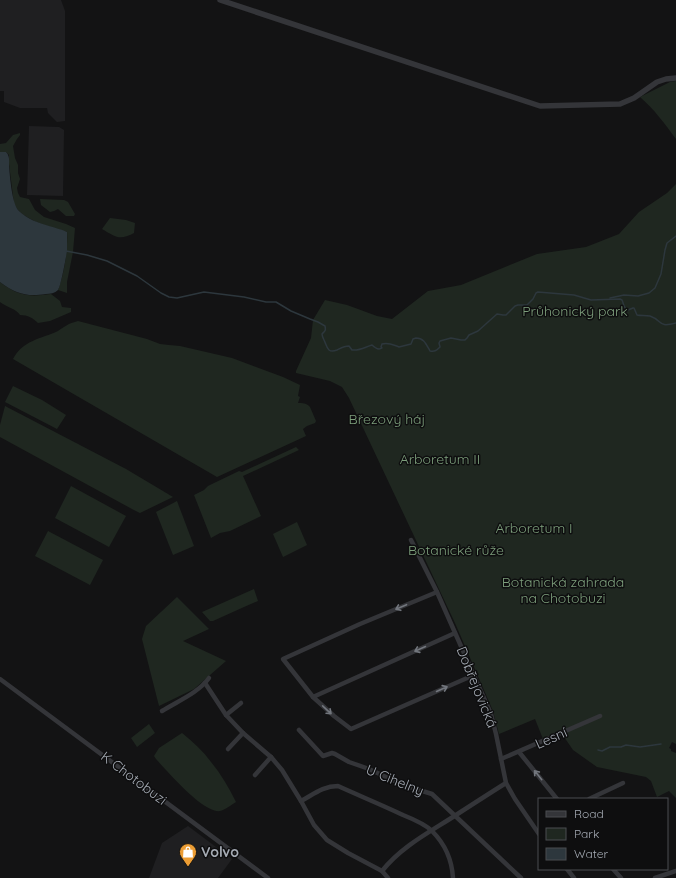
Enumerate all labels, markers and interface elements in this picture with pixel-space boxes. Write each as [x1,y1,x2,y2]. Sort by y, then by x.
park label: Průhonický park [522,302,628,320]
park label: Březový háj [349,410,425,428]
park label: Arboretum II [400,450,480,468]
park label: Arboretum I [495,519,573,537]
park label: Botanické růže [408,541,504,559]
park label: Botanická zahrada na Chotobuzi [502,573,624,607]
one-way arrow [396,604,408,611]
street label: Dobřejovická [453,644,501,730]
one-way arrow [414,646,426,653]
one-way arrow [435,685,447,692]
one-way arrow [322,705,332,714]
street label: Lesní [532,723,570,753]
street label: K Chotobuzi [97,747,171,809]
street label: U Cihelny [363,760,427,800]
one-way arrow [534,770,542,781]
legend [538,798,668,870]
text: Road [574,806,604,821]
text: Park [574,826,599,841]
shop icon: Volvo [178,842,198,867]
place label: Volvo [201,843,239,861]
text: Water [574,846,609,861]

